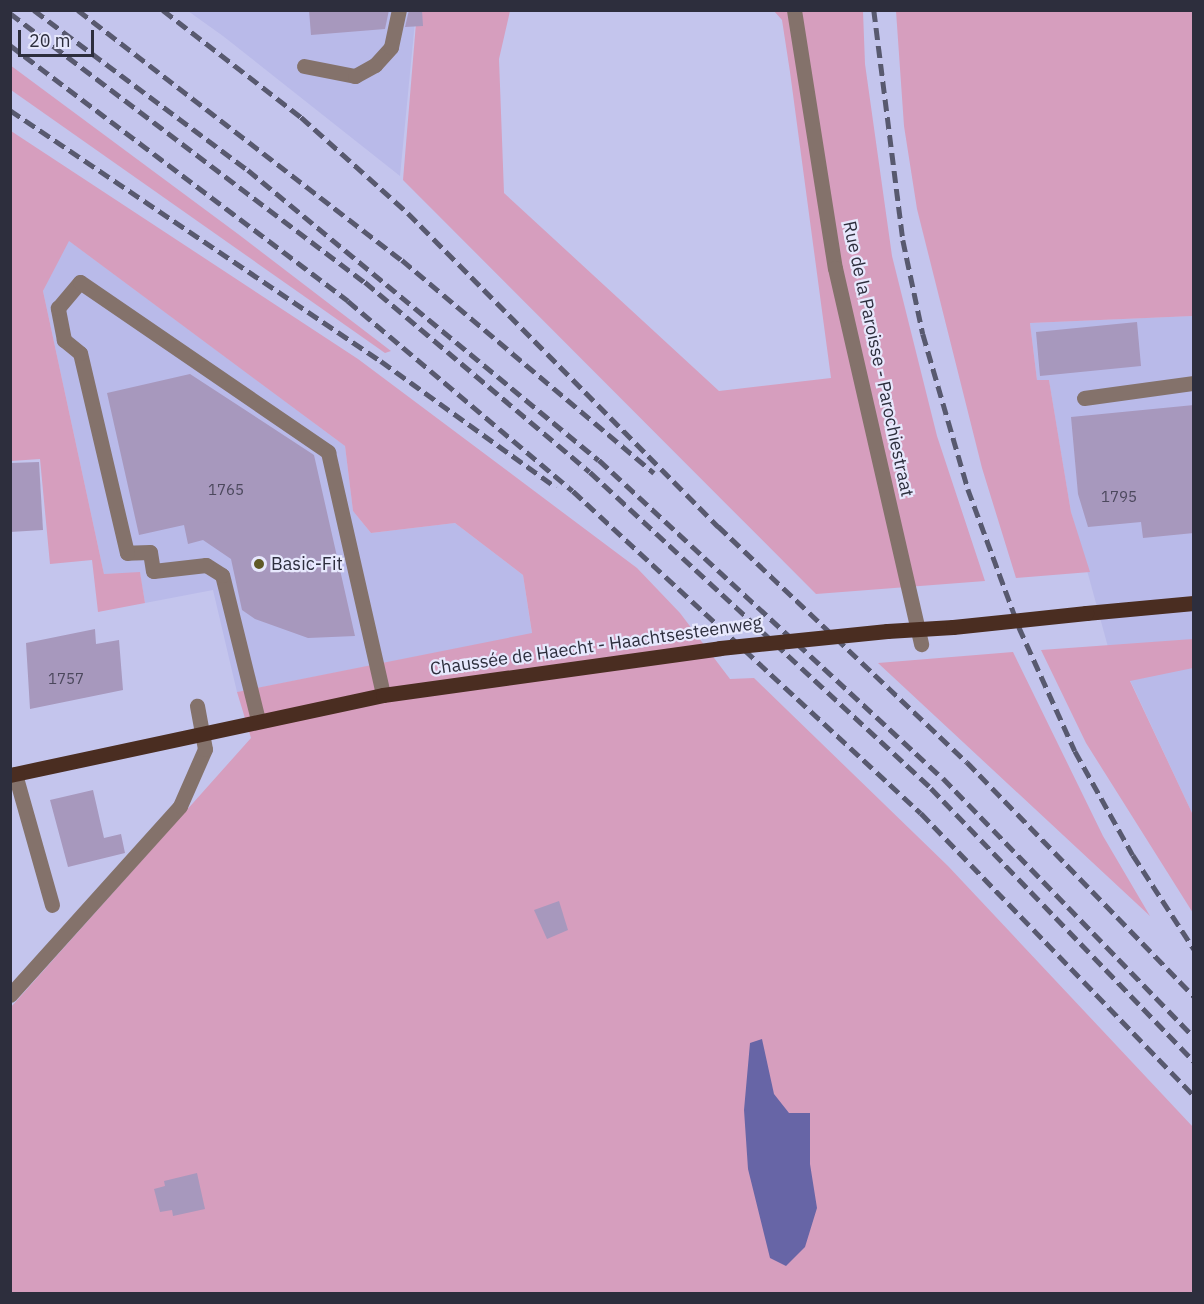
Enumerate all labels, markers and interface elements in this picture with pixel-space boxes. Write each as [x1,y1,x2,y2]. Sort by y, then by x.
scale bar [21,18,98,56]
text: 20 m [29,29,71,52]
street label: Rue de la Paroisse - Parochiestraat [838,219,918,499]
house number: 1765 [208,481,244,499]
house number: 1795 [1101,488,1137,506]
place label: Basic-Fit [271,553,343,575]
marker: Basic-Fit [252,557,266,571]
street label: Chaussée de Haecht - Haachtsesteenweg [429,612,763,680]
house number: 1757 [48,670,84,688]

